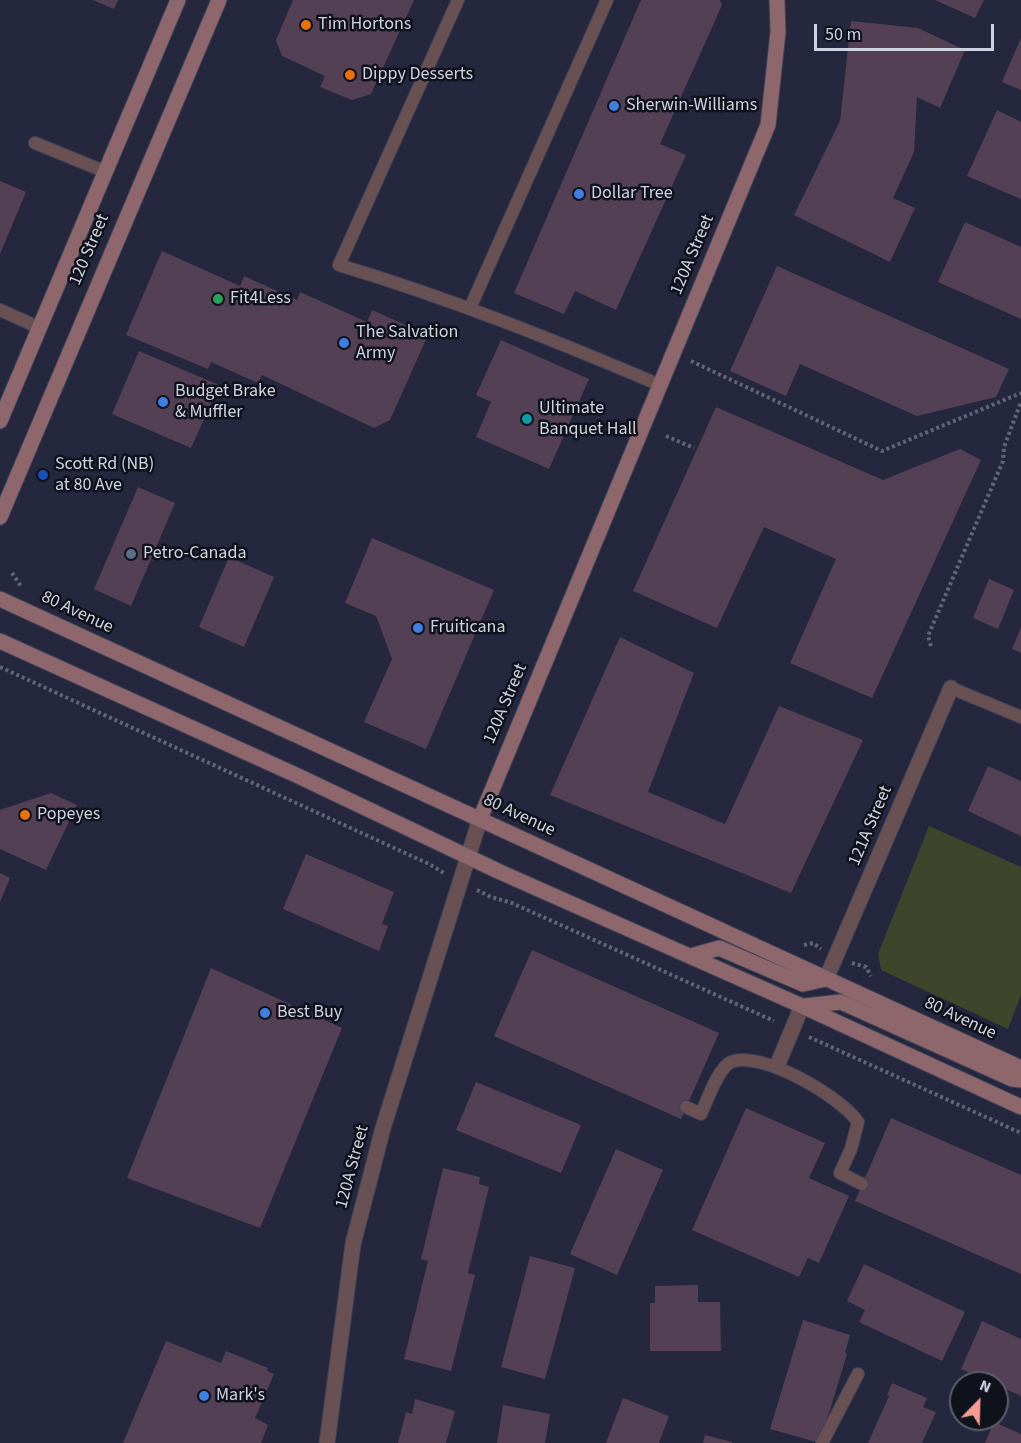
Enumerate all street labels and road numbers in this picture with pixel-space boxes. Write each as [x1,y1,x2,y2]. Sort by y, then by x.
street label: 120 Street [65,211,115,289]
street label: 120A Street [666,212,720,298]
street label: 80 Avenue [38,587,116,639]
street label: 120A Street [479,661,533,747]
street label: 121A Street [844,783,898,869]
street label: 80 Avenue [480,790,558,842]
street label: 80 Avenue [921,993,999,1045]
street label: 120A Street [332,1123,374,1211]

